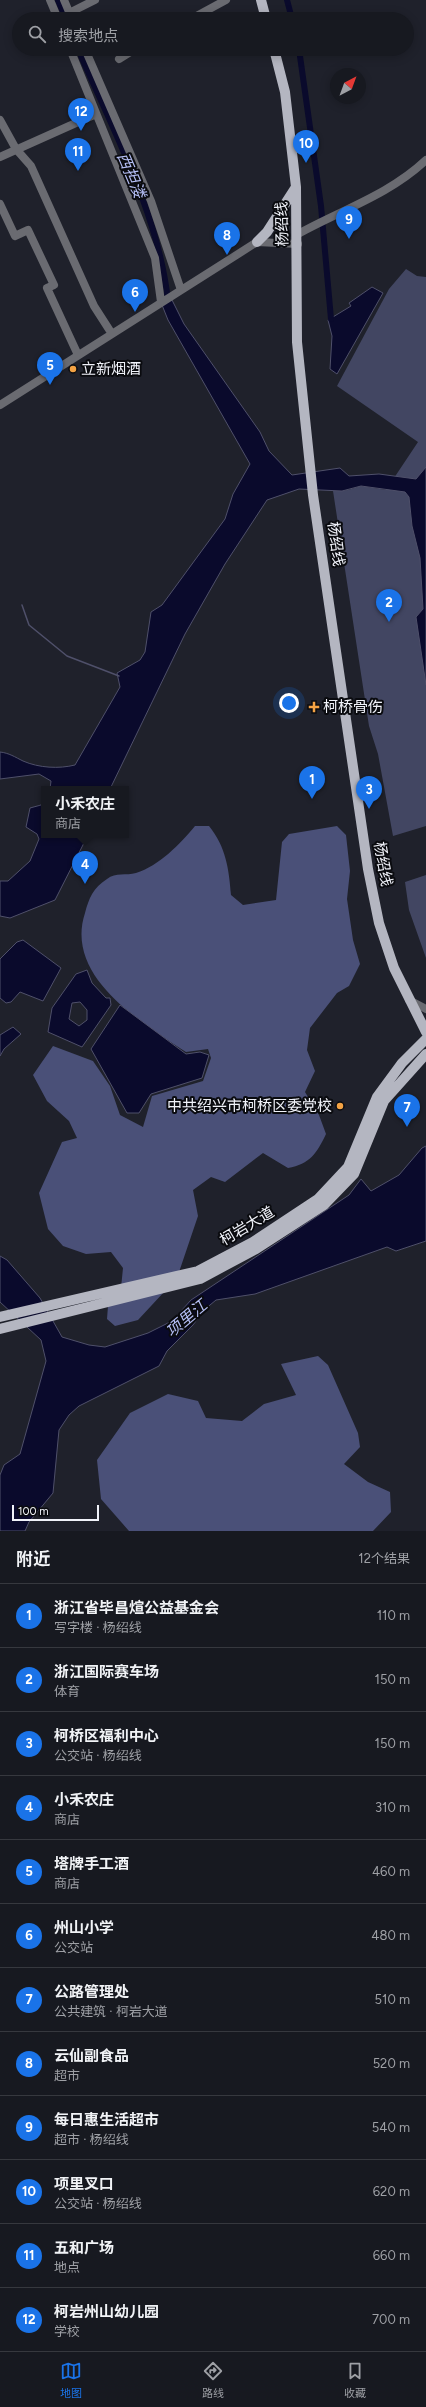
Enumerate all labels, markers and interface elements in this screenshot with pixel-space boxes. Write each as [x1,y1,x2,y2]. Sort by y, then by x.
search box [12,12,414,56]
icon: search [26,23,48,45]
text: 搜索地点 [58,27,118,45]
north arrow [330,68,366,104]
pin: 12 [68,98,94,131]
pin: 10 [293,130,319,163]
pin: 11 [65,138,91,171]
water label: 西担溇 [113,149,150,203]
street label: 杨绍线 [273,201,291,247]
pin: 9 [336,206,362,239]
pin: 8 [214,222,240,255]
pin: 6 [122,279,148,312]
pin: 5 [37,352,63,385]
place label: 立新烟酒 [81,360,141,378]
marker: 立新烟酒 [68,364,78,374]
street label: 杨绍线 [324,520,348,568]
pin: 2 [376,589,402,622]
your location [279,693,299,713]
place label: 柯桥骨伤 [323,698,383,716]
marker: 柯桥骨伤 [308,701,320,713]
pin: 1 [299,766,325,799]
pin: 3 [356,776,382,809]
popup [41,786,129,838]
text: 小禾农庄 [55,795,115,813]
text: 商店 [55,816,81,831]
street label: 杨绍线 [370,840,396,888]
pin: 4 [72,851,98,884]
pin: 7 [394,1094,420,1127]
place label: 中共绍兴市柯桥区委党校 [167,1097,332,1115]
marker: 中共绍兴市柯桥区委党校 [335,1101,345,1111]
street label: 柯岩大道 [217,1203,277,1249]
water label: 项里江 [162,1294,212,1341]
scale bar [12,1503,99,1522]
text: 100 m [18,1505,49,1518]
text: 附近 [16,1549,50,1569]
text: 12个结果 [358,1551,410,1566]
text: 浙江省毕昌煊公益基金会 [54,1599,219,1617]
text: 1 [26,1608,32,1623]
text: 110 m [377,1608,410,1623]
text: 写字楼 · 杨绍线 [54,1620,142,1635]
text: 浙江国际赛车场 [54,1663,159,1681]
text: 2 [25,1672,33,1687]
text: 150 m [375,1672,410,1687]
text: 体育 [54,1684,80,1699]
text: 柯桥区福利中心 [54,1727,159,1745]
text: 3 [25,1736,33,1751]
text: 150 m [375,1736,410,1751]
text: 公交站 · 杨绍线 [54,1748,142,1763]
text: 小禾农庄 [54,1791,114,1809]
text: 4 [25,1800,33,1815]
text: 310 m [375,1800,410,1815]
text: 商店 [54,1812,80,1827]
text: 塔牌手工酒 [54,1855,129,1873]
text: 5 [25,1864,33,1879]
text: 460 m [372,1864,410,1879]
text: 商店 [54,1876,80,1891]
text: 州山小学 [54,1919,114,1937]
text: 6 [25,1928,33,1943]
text: 480 m [371,1928,410,1943]
text: 公交站 [54,1940,93,1955]
text: 公路管理处 [54,1983,129,2001]
text: 7 [25,1992,33,2007]
text: 510 m [375,1992,410,2007]
text: 公共建筑 · 柯岩大道 [54,2004,168,2019]
text: 云仙副食品 [54,2047,129,2065]
text: 8 [25,2056,33,2071]
text: 520 m [373,2056,410,2071]
text: 超市 [54,2068,80,2083]
text: 每日惠生活超市 [54,2111,159,2129]
text: 9 [25,2120,33,2135]
text: 540 m [372,2120,410,2135]
text: 超市 · 杨绍线 [54,2132,129,2147]
text: 项里叉口 [54,2175,114,2193]
text: 10 [22,2184,36,2199]
text: 620 m [373,2184,410,2199]
text: 公交站 · 杨绍线 [54,2196,142,2211]
text: 五和广场 [54,2239,114,2257]
text: 11 [24,2248,34,2263]
text: 660 m [373,2248,410,2263]
text: 地点 [54,2260,80,2275]
text: 柯岩州山幼儿园 [54,2303,159,2321]
text: 12 [22,2312,36,2327]
text: 700 m [372,2312,410,2327]
text: 学校 [54,2324,80,2339]
tab: 地图 [60,2360,82,2400]
tab: 路线 [202,2360,224,2400]
tab: 收藏 [344,2360,366,2400]

